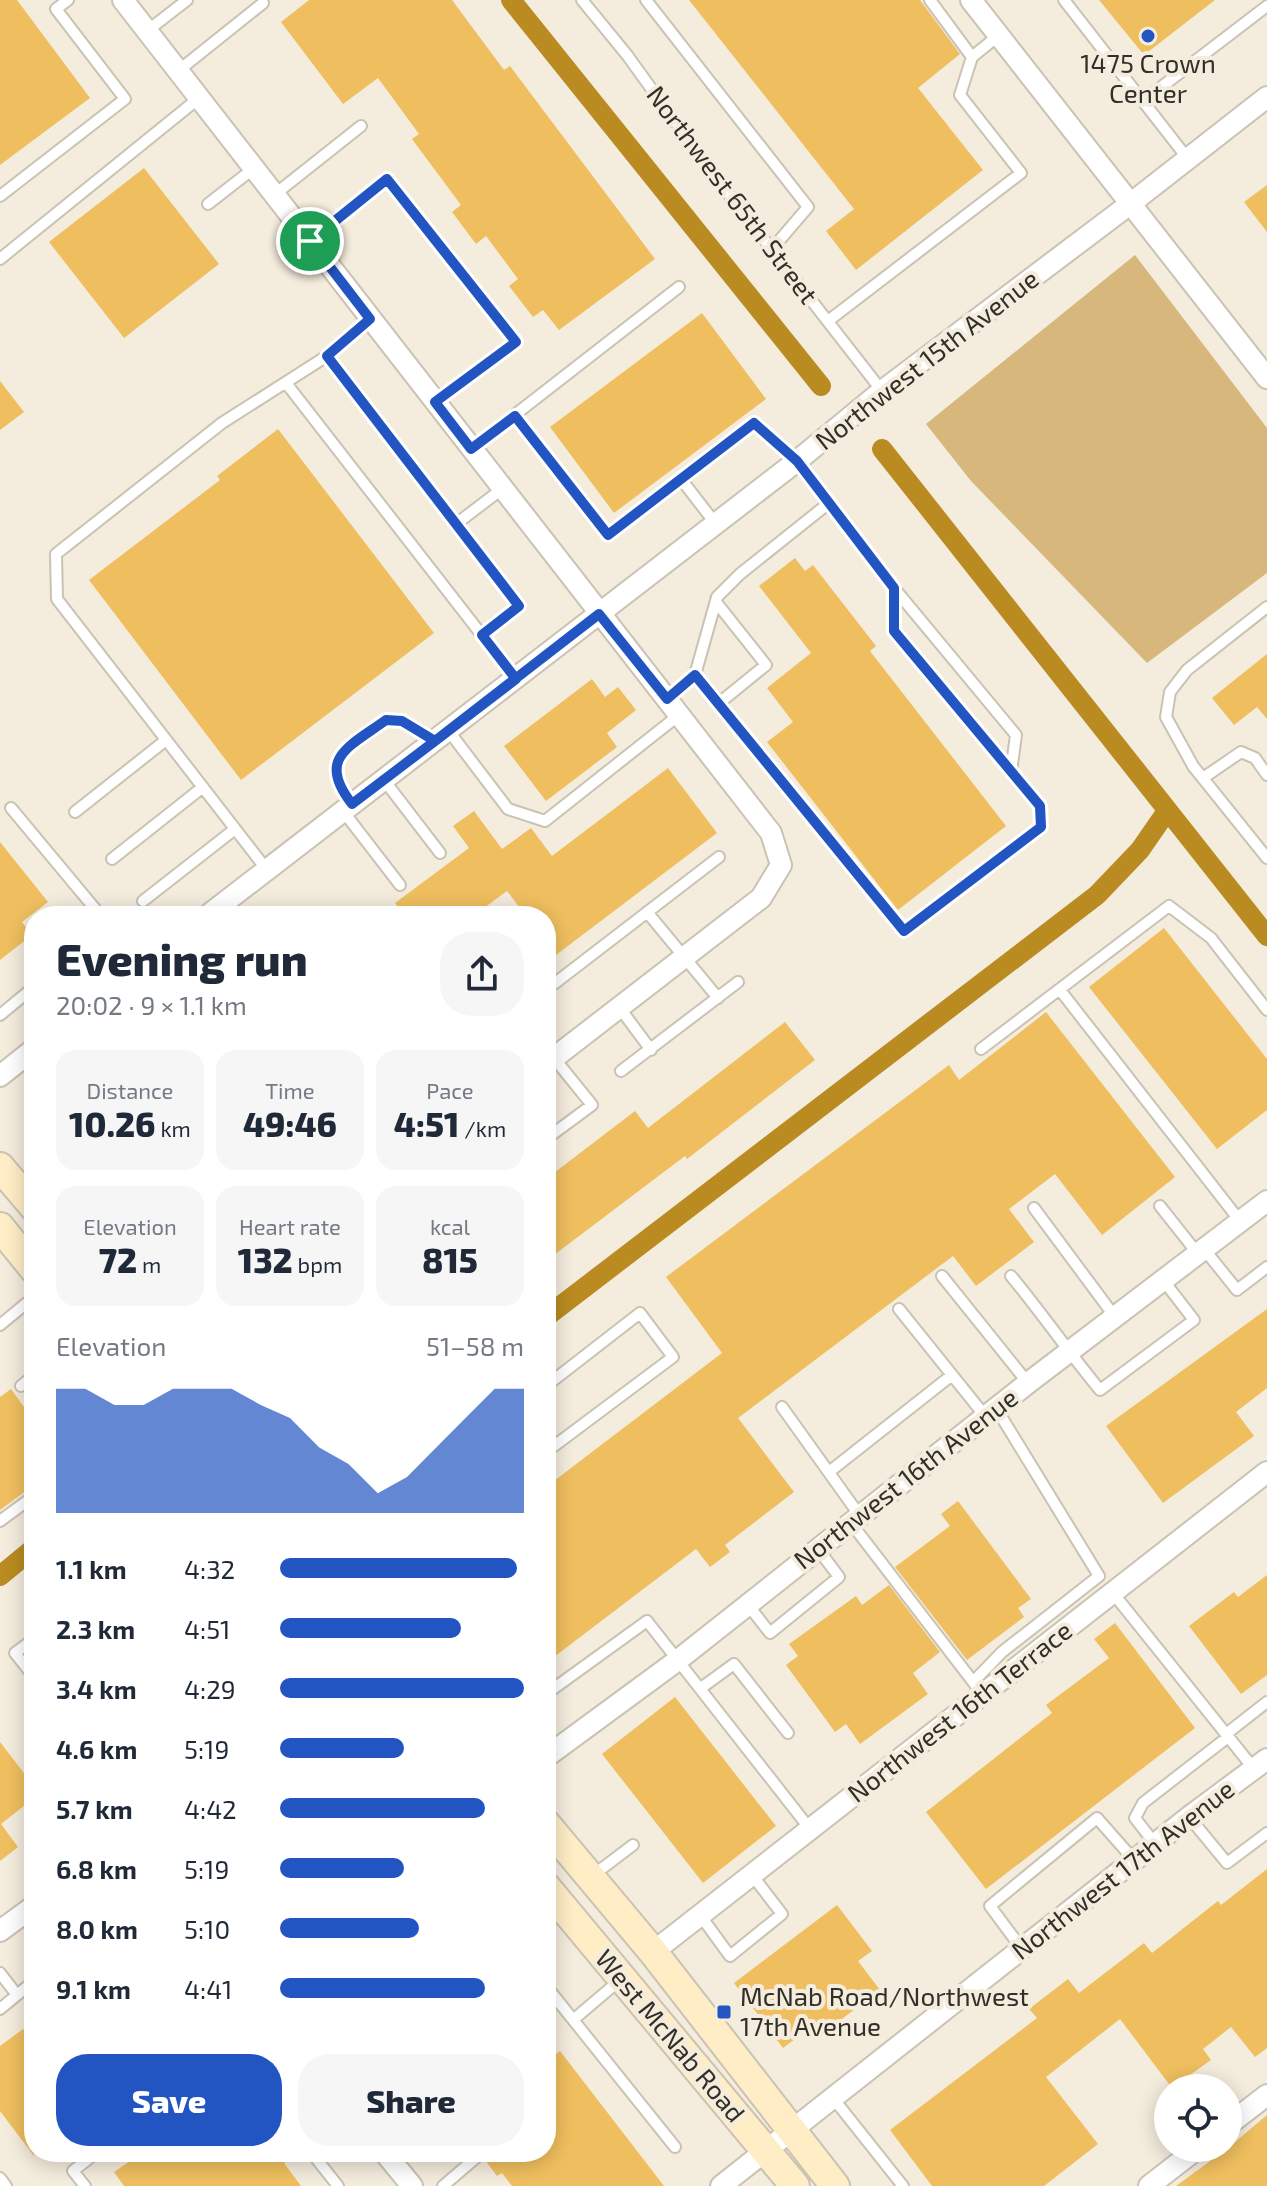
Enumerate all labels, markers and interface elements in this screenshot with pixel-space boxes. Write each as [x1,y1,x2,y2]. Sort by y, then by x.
marker: 1475 Crown Center [1139,27,1157,45]
place label: 1475 Crown Center [1080,47,1216,108]
street label: Northwest 65th Street [641,79,825,309]
pin [276,207,344,275]
icon: arrive [288,219,332,263]
street label: Northwest 15th Avenue [808,262,1044,455]
text: Evening run [56,932,308,985]
button: share [440,932,524,1016]
text: 20:02 · 9 × 1.1 km [56,989,247,1020]
text: Distance [87,1077,173,1103]
text: Time [265,1077,315,1103]
text: Pace [426,1077,474,1103]
text: 10.26 [69,1103,155,1144]
text: 49:46 [243,1103,337,1144]
text: 4:51 [394,1103,459,1144]
text: km [155,1115,191,1141]
text: /km [459,1115,506,1141]
text: Elevation [83,1213,177,1239]
text: Heart rate [239,1213,341,1239]
text: kcal [430,1213,470,1239]
text: 72 [99,1239,137,1280]
text: 132 [238,1239,293,1280]
text: 815 [422,1239,478,1280]
text: m [137,1251,161,1277]
text: bpm [293,1251,342,1277]
text: Elevation [56,1330,166,1361]
text: 51–58 m [426,1330,524,1361]
street label: Northwest 16th Avenue [787,1381,1023,1575]
text: 1.1 km [56,1553,127,1584]
text: 4:32 [184,1553,235,1584]
text: 2.3 km [56,1613,135,1644]
text: 4:51 [184,1613,230,1644]
street label: Northwest 16th Terrace [841,1614,1077,1808]
text: 3.4 km [56,1673,137,1704]
text: 4:29 [184,1673,236,1704]
text: 4.6 km [56,1733,137,1764]
text: 5:19 [184,1733,229,1764]
street label: Northwest 17th Avenue [1005,1772,1239,1965]
text: 5.7 km [56,1793,133,1824]
text: 4:42 [184,1793,237,1824]
text: 6.8 km [56,1853,137,1884]
text: 5:19 [184,1853,229,1884]
text: 8.0 km [56,1913,138,1944]
text: 5:10 [184,1913,230,1944]
street label: West McNab Road [590,1942,752,2128]
text: 9.1 km [56,1973,131,2004]
text: 4:41 [184,1973,232,2004]
place label: McNab Road/Northwest 17th Avenue [740,1980,1029,2041]
marker: McNab Road/Northwest 17th Avenue [715,2003,733,2021]
button: Save [56,2054,282,2146]
button: Share [298,2054,524,2146]
map controls [1154,2074,1242,2162]
button: locate [1154,2074,1242,2162]

